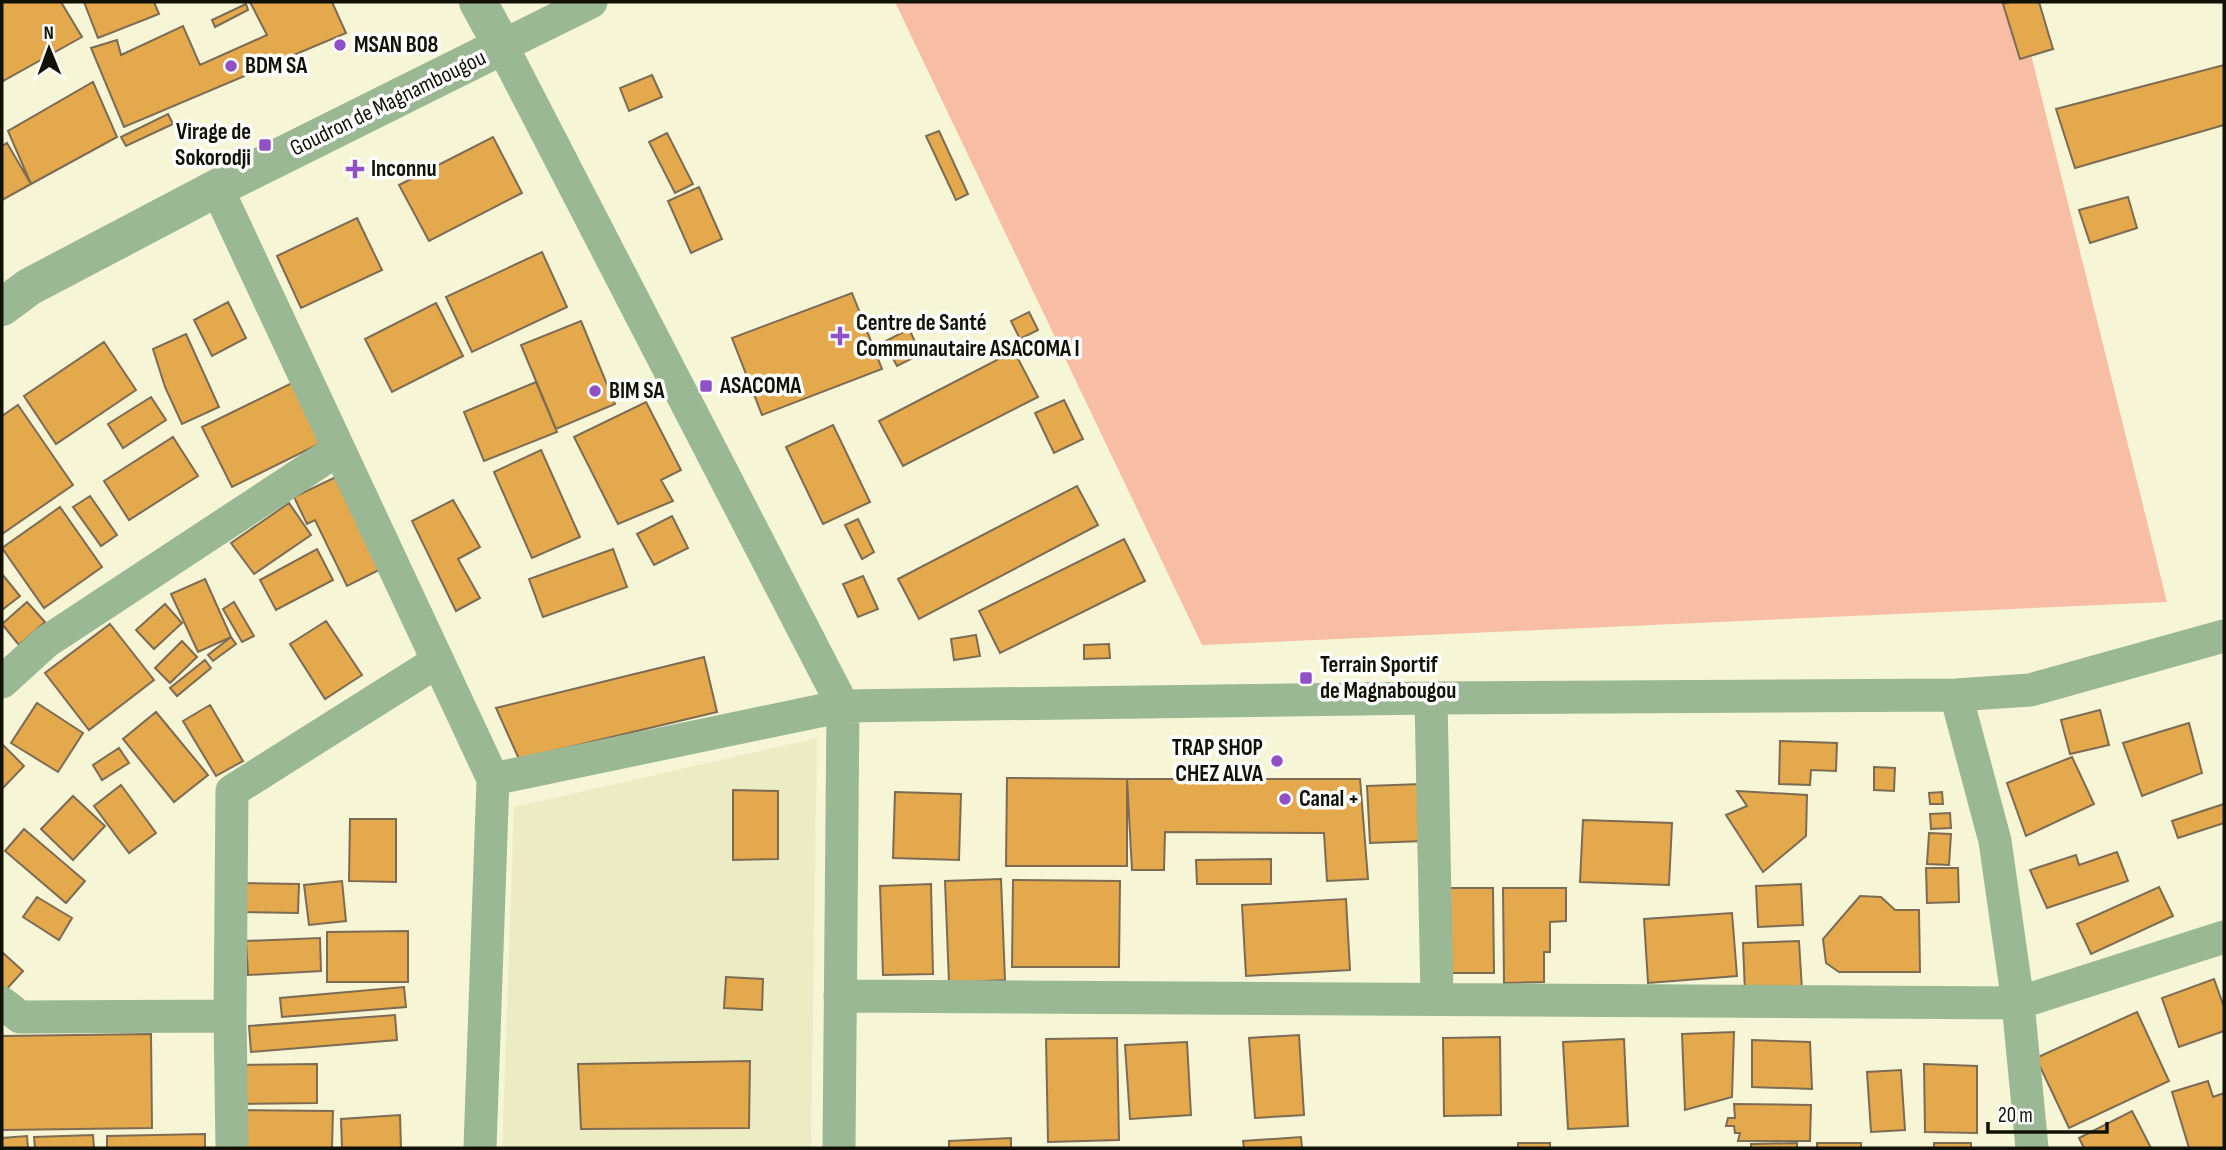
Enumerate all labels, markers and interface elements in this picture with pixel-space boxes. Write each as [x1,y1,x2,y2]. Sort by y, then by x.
north arrow [14,14,84,84]
text: N [43,22,54,45]
place label: MSAN B08 [354,31,439,59]
marker: MSAN B08 [332,37,348,53]
street label: Goudron de Magnambougou [286,43,490,163]
place label: BDM SA [245,52,308,80]
marker: BDM SA [223,58,239,74]
place label: Virage de Sokorodji [175,118,251,172]
marker: Virage de Sokorodji [257,137,273,153]
place label: Inconnu [371,155,437,183]
marker: Inconnu [345,159,365,179]
place label: Centre de Santé Communautaire ASACOMA I [856,309,1080,363]
marker: Centre de Santé Communautaire ASACOMA I [830,326,850,346]
place label: ASACOMA [719,372,802,400]
place label: BIM SA [609,377,666,405]
marker: ASACOMA [698,378,714,394]
marker: BIM SA [587,383,603,399]
place label: Terrain Sportif de Magnabougou [1320,651,1456,705]
marker: Terrain Sportif de Magnabougou [1298,670,1314,686]
place label: TRAP SHOP CHEZ ALVA [1172,734,1264,788]
marker: TRAP SHOP CHEZ ALVA [1269,753,1285,769]
place label: Canal + [1299,785,1359,813]
marker: Canal + [1277,791,1293,807]
scale bar [1988,1090,2107,1134]
text: 20 m [1998,1103,2033,1128]

